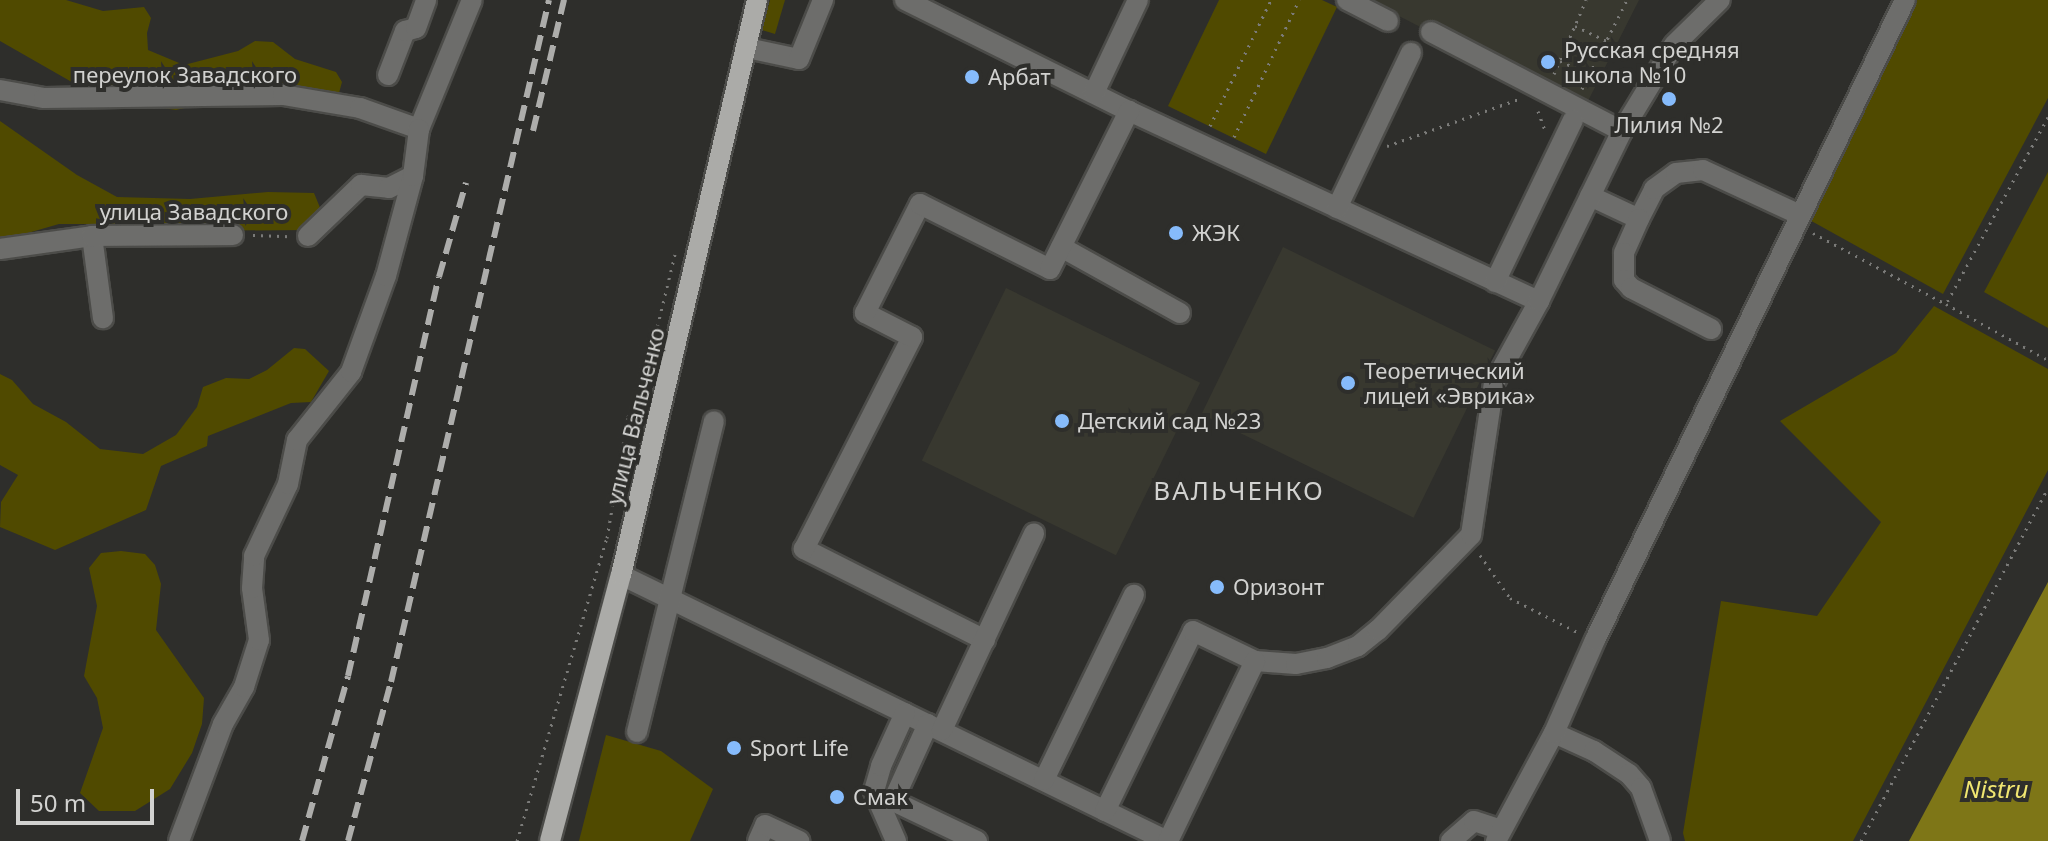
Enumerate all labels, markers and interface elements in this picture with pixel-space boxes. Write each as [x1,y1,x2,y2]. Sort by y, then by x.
place label: Русская средняя школа №10 [1564,36,1740,88]
marker: Русская средняя школа №10 [1539,53,1557,71]
street label: переулок Завадского [73,62,297,88]
place label: Арбат [988,64,1051,90]
marker: Арбат [963,68,981,86]
marker: Лилия №2 [1660,90,1678,108]
place label: Лилия №2 [1614,112,1724,138]
street label: улица Завадского [100,199,288,225]
place label: ЖЭК [1192,220,1240,246]
marker: ЖЭК [1167,224,1185,242]
street label: улица Вальченко [600,325,670,507]
place label: Теоретический лицей «Эврика» [1364,357,1535,408]
marker: Теоретический лицей «Эврика» [1339,374,1357,392]
place label: Детский сад №23 [1078,408,1261,434]
marker: Детский сад №23 [1053,412,1071,430]
district label: ВАЛЬЧЕНКО [1153,475,1325,507]
place label: Оризонт [1233,574,1324,600]
marker: Оризонт [1208,578,1226,596]
place label: Sport Life [750,735,849,761]
marker: Sport Life [725,739,743,757]
scale bar [20,773,158,823]
water label: Nistru [1964,775,2028,803]
place label: Смак [853,784,908,810]
text: 50 m [30,786,86,819]
marker: Смак [828,788,846,806]

